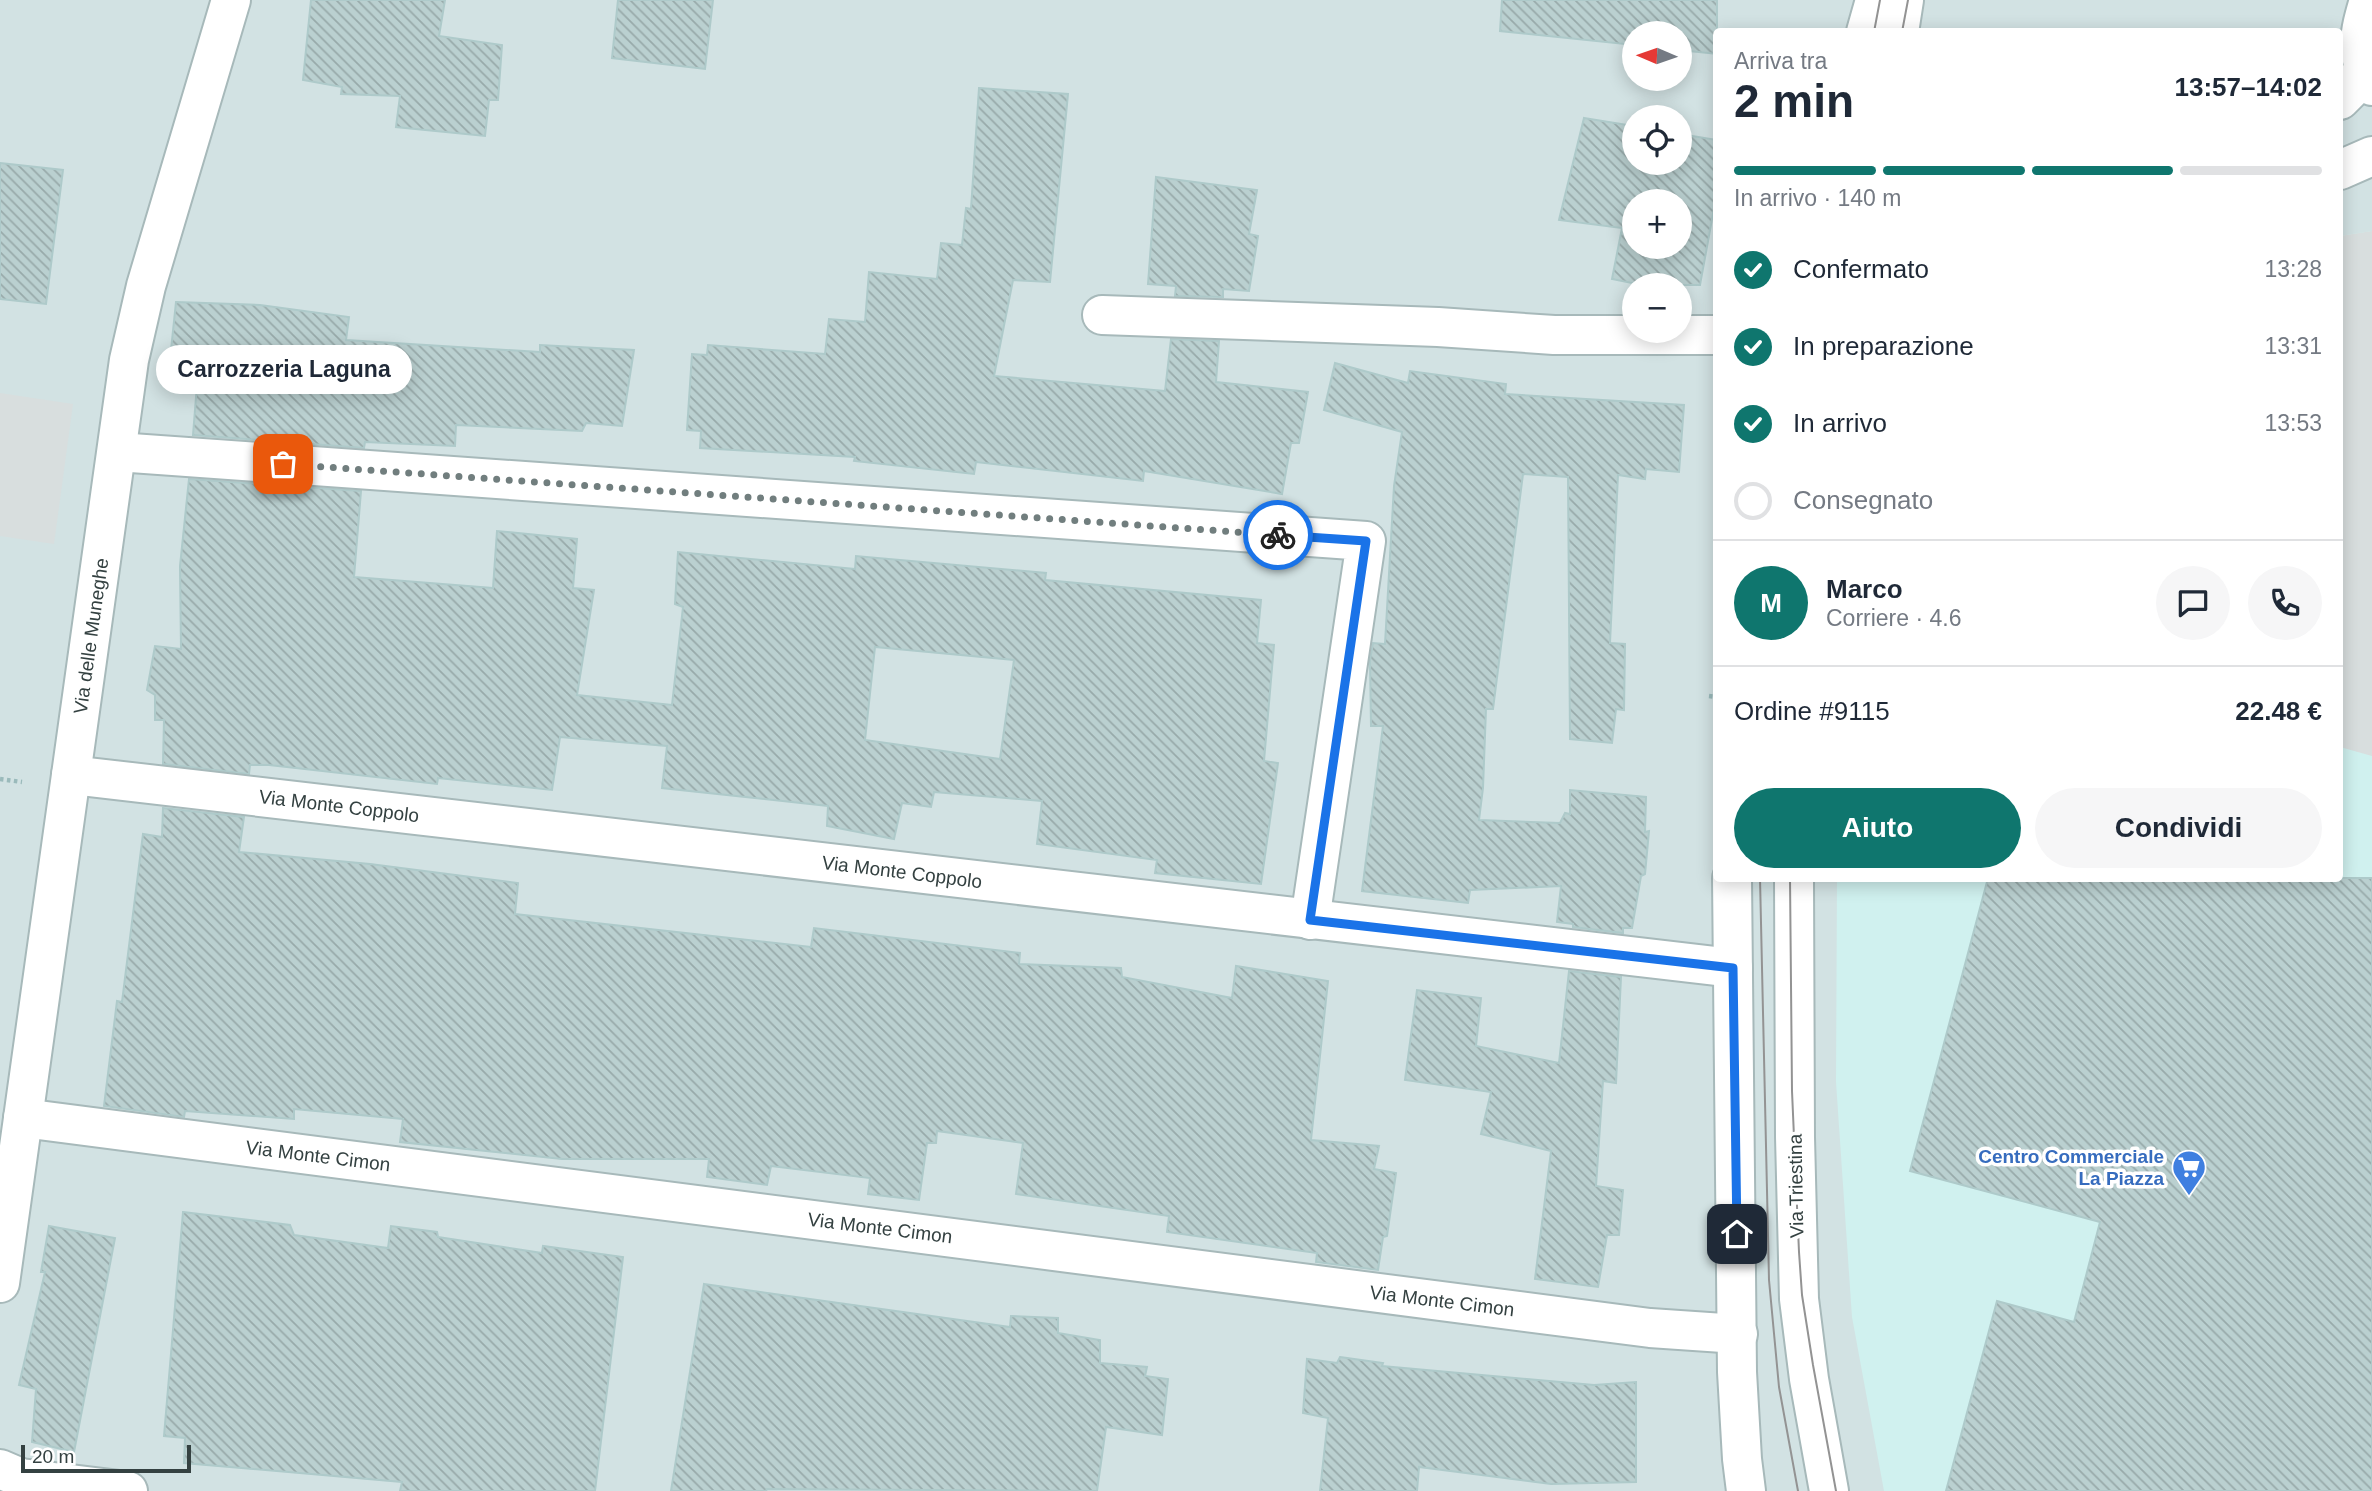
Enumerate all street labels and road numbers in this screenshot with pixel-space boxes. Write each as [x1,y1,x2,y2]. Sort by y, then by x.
street label: Via delle Muneghe [70,557,112,715]
street label: Via Monte Coppolo [258,786,420,826]
street label: Via Monte Coppolo [821,852,983,892]
street label: Via Triestina [1785,1133,1807,1238]
street label: Via Monte Cimon [245,1137,391,1175]
street label: Via Monte Cimon [807,1209,953,1247]
street label: Via Monte Cimon [1369,1282,1515,1320]

